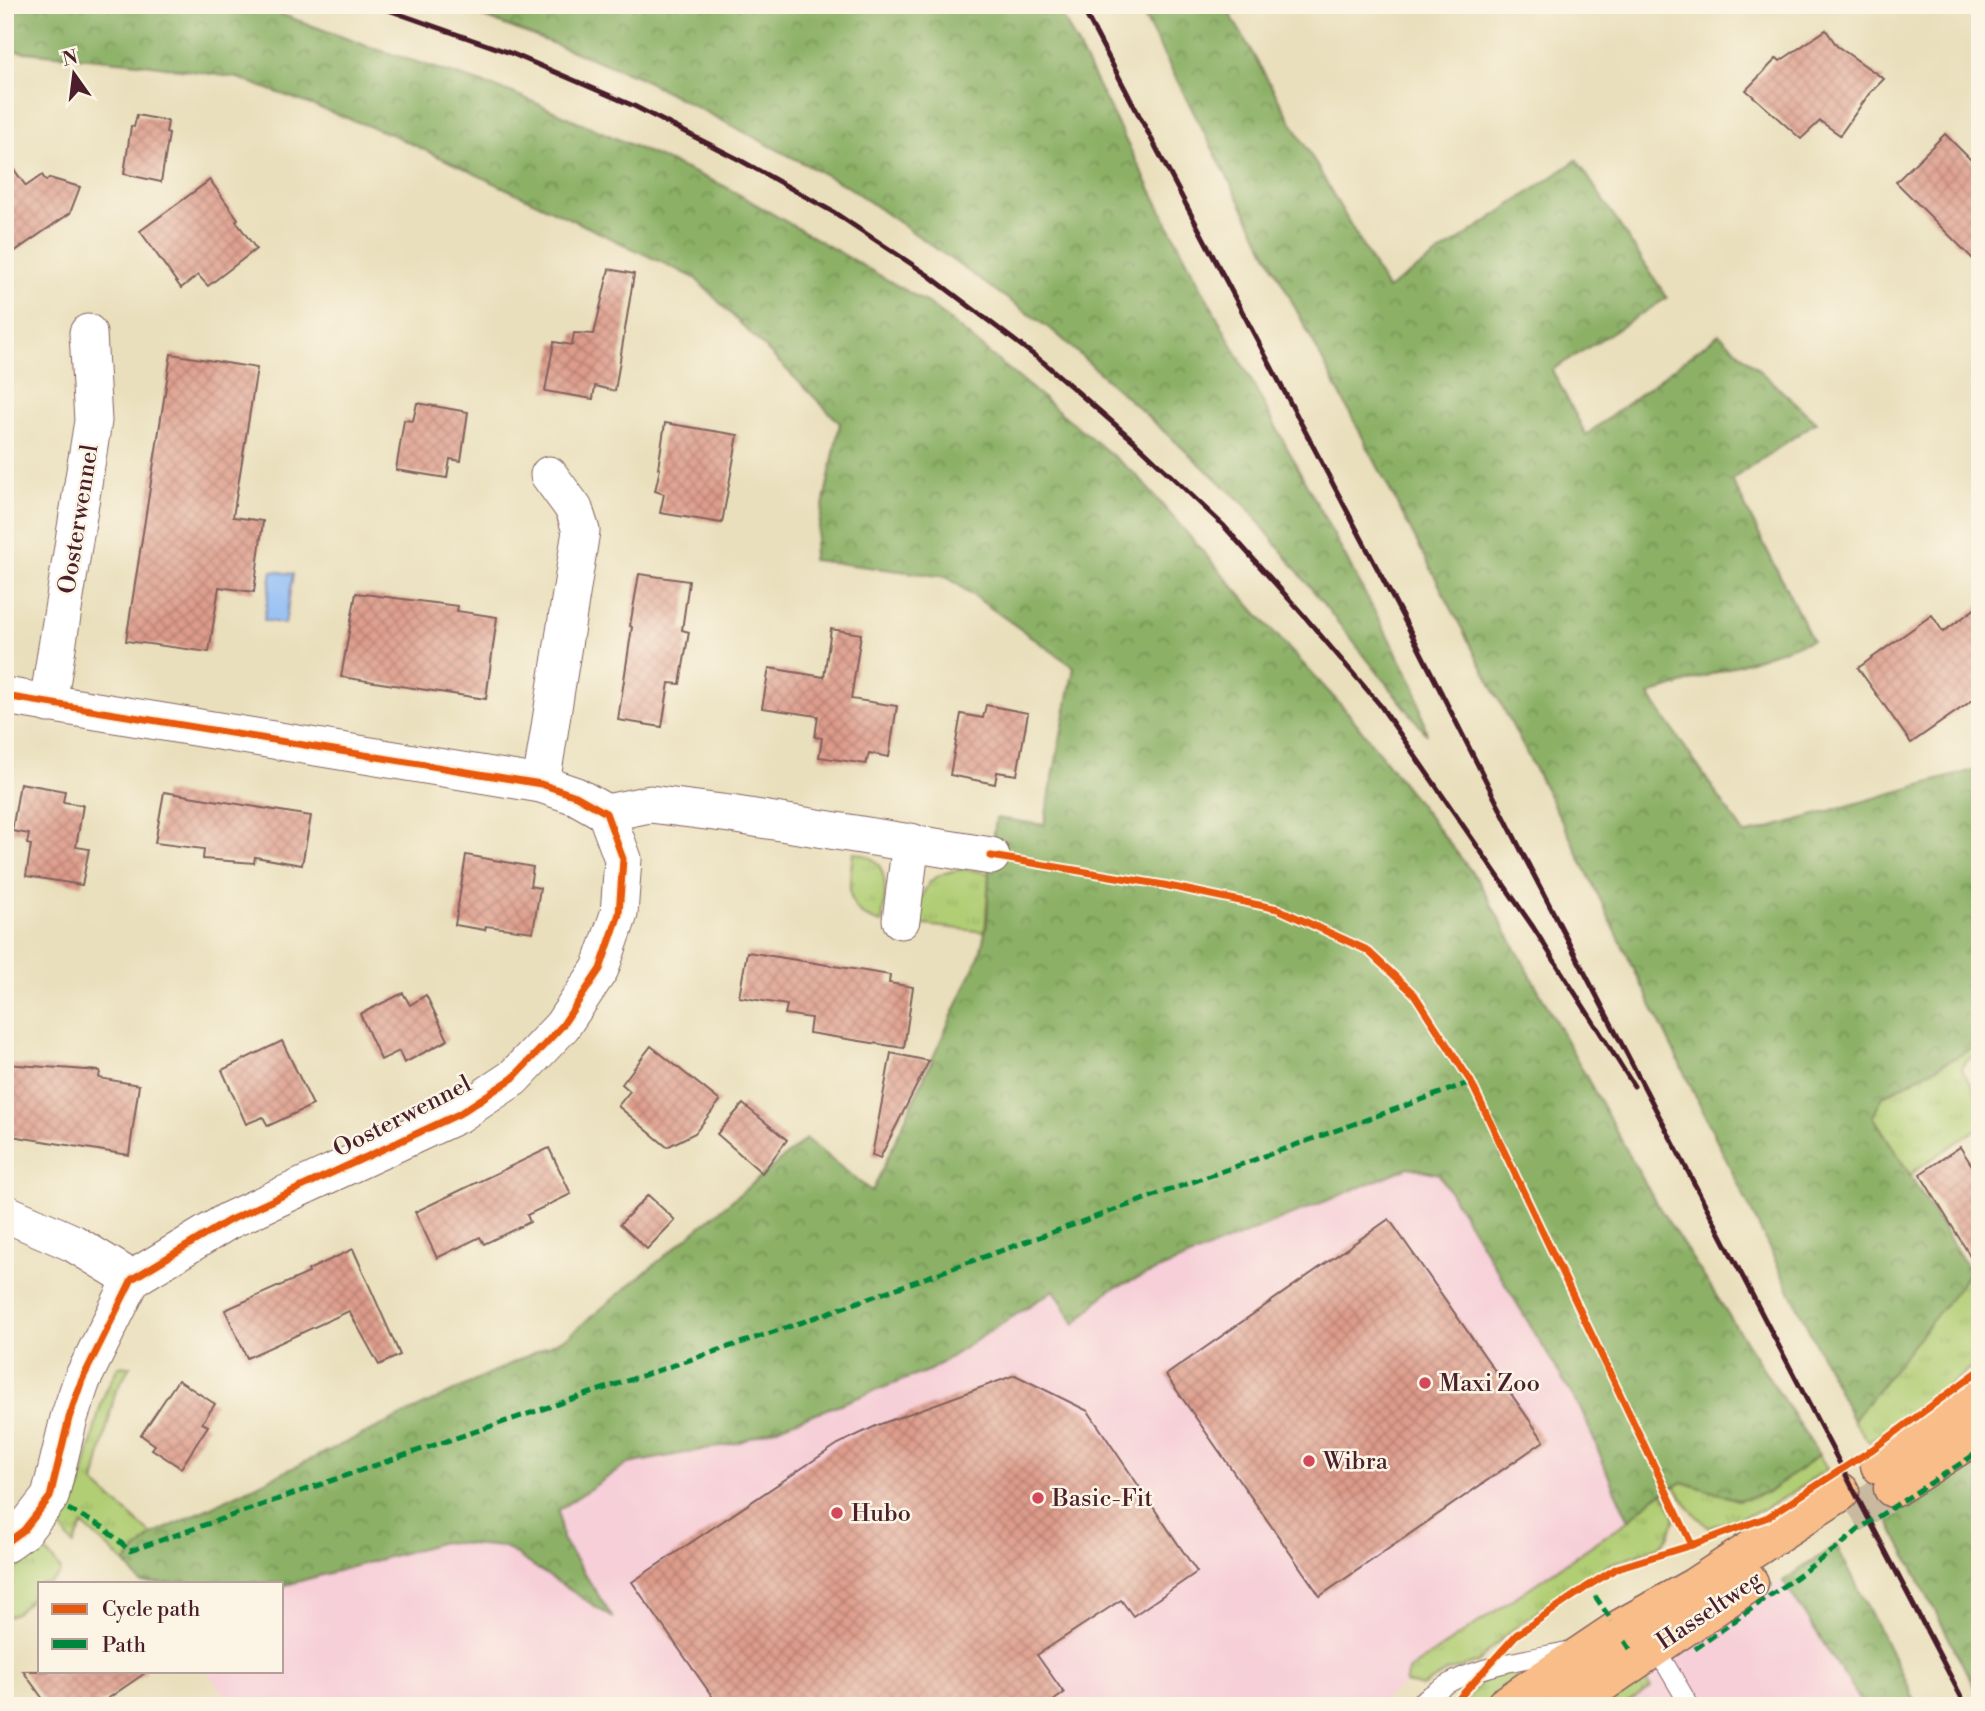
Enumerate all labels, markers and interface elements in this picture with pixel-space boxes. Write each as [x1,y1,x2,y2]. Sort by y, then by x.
north arrow [38,38,108,108]
text: N [60,45,80,72]
street label: Oosterwennel [52,442,106,596]
street label: Oosterwennel [328,1069,477,1165]
place label: Maxi Zoo [1439,1369,1540,1399]
marker: Maxi Zoo [1417,1375,1433,1391]
place label: Wibra [1322,1447,1389,1477]
marker: Wibra [1301,1453,1317,1469]
place label: Basic-Fit [1051,1484,1153,1514]
marker: Basic-Fit [1030,1490,1046,1506]
place label: Hubo [851,1499,911,1529]
marker: Hubo [829,1505,845,1521]
street label: Hasseltweg [1651,1564,1769,1657]
legend [38,1582,284,1672]
text: Cycle path [102,1597,201,1623]
text: Path [102,1633,147,1659]

